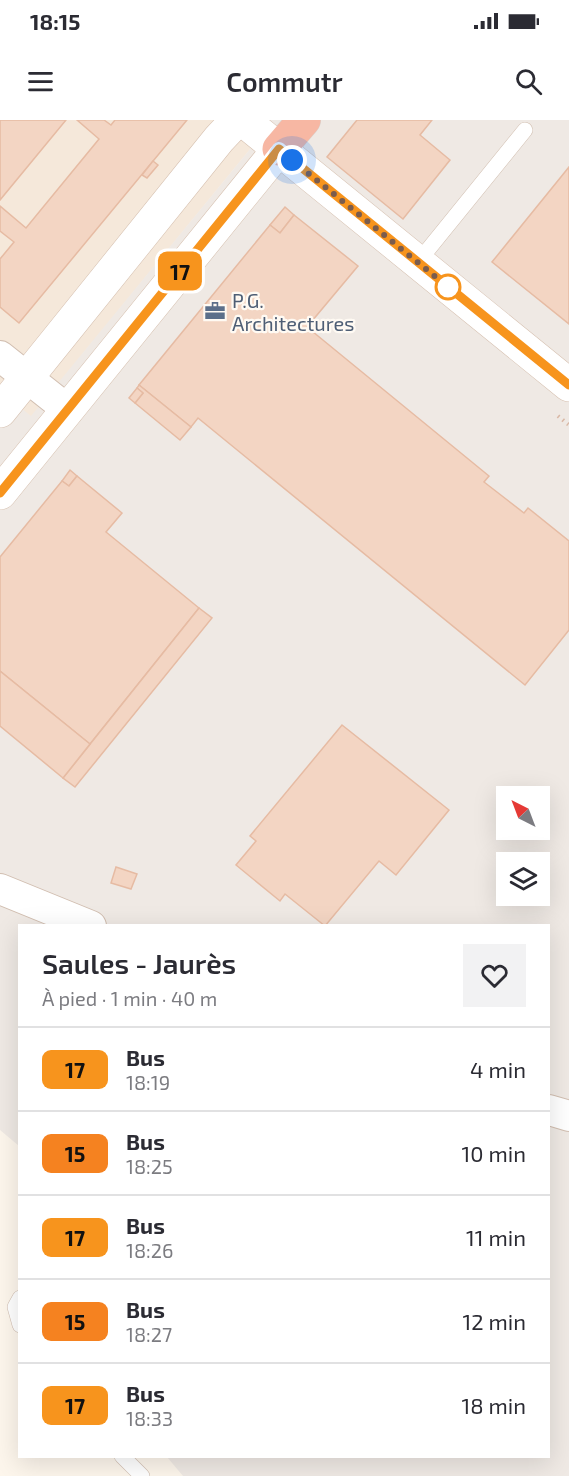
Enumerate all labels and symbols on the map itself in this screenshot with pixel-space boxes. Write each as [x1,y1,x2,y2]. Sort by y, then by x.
your location [277,145,307,175]
line badge: 17 [153,252,207,290]
unlabelled marker [435,274,461,300]
place label: P.G. Architectures [232,288,354,335]
office icon: P.G. Architectures [203,299,227,323]
north arrow [496,786,550,840]

